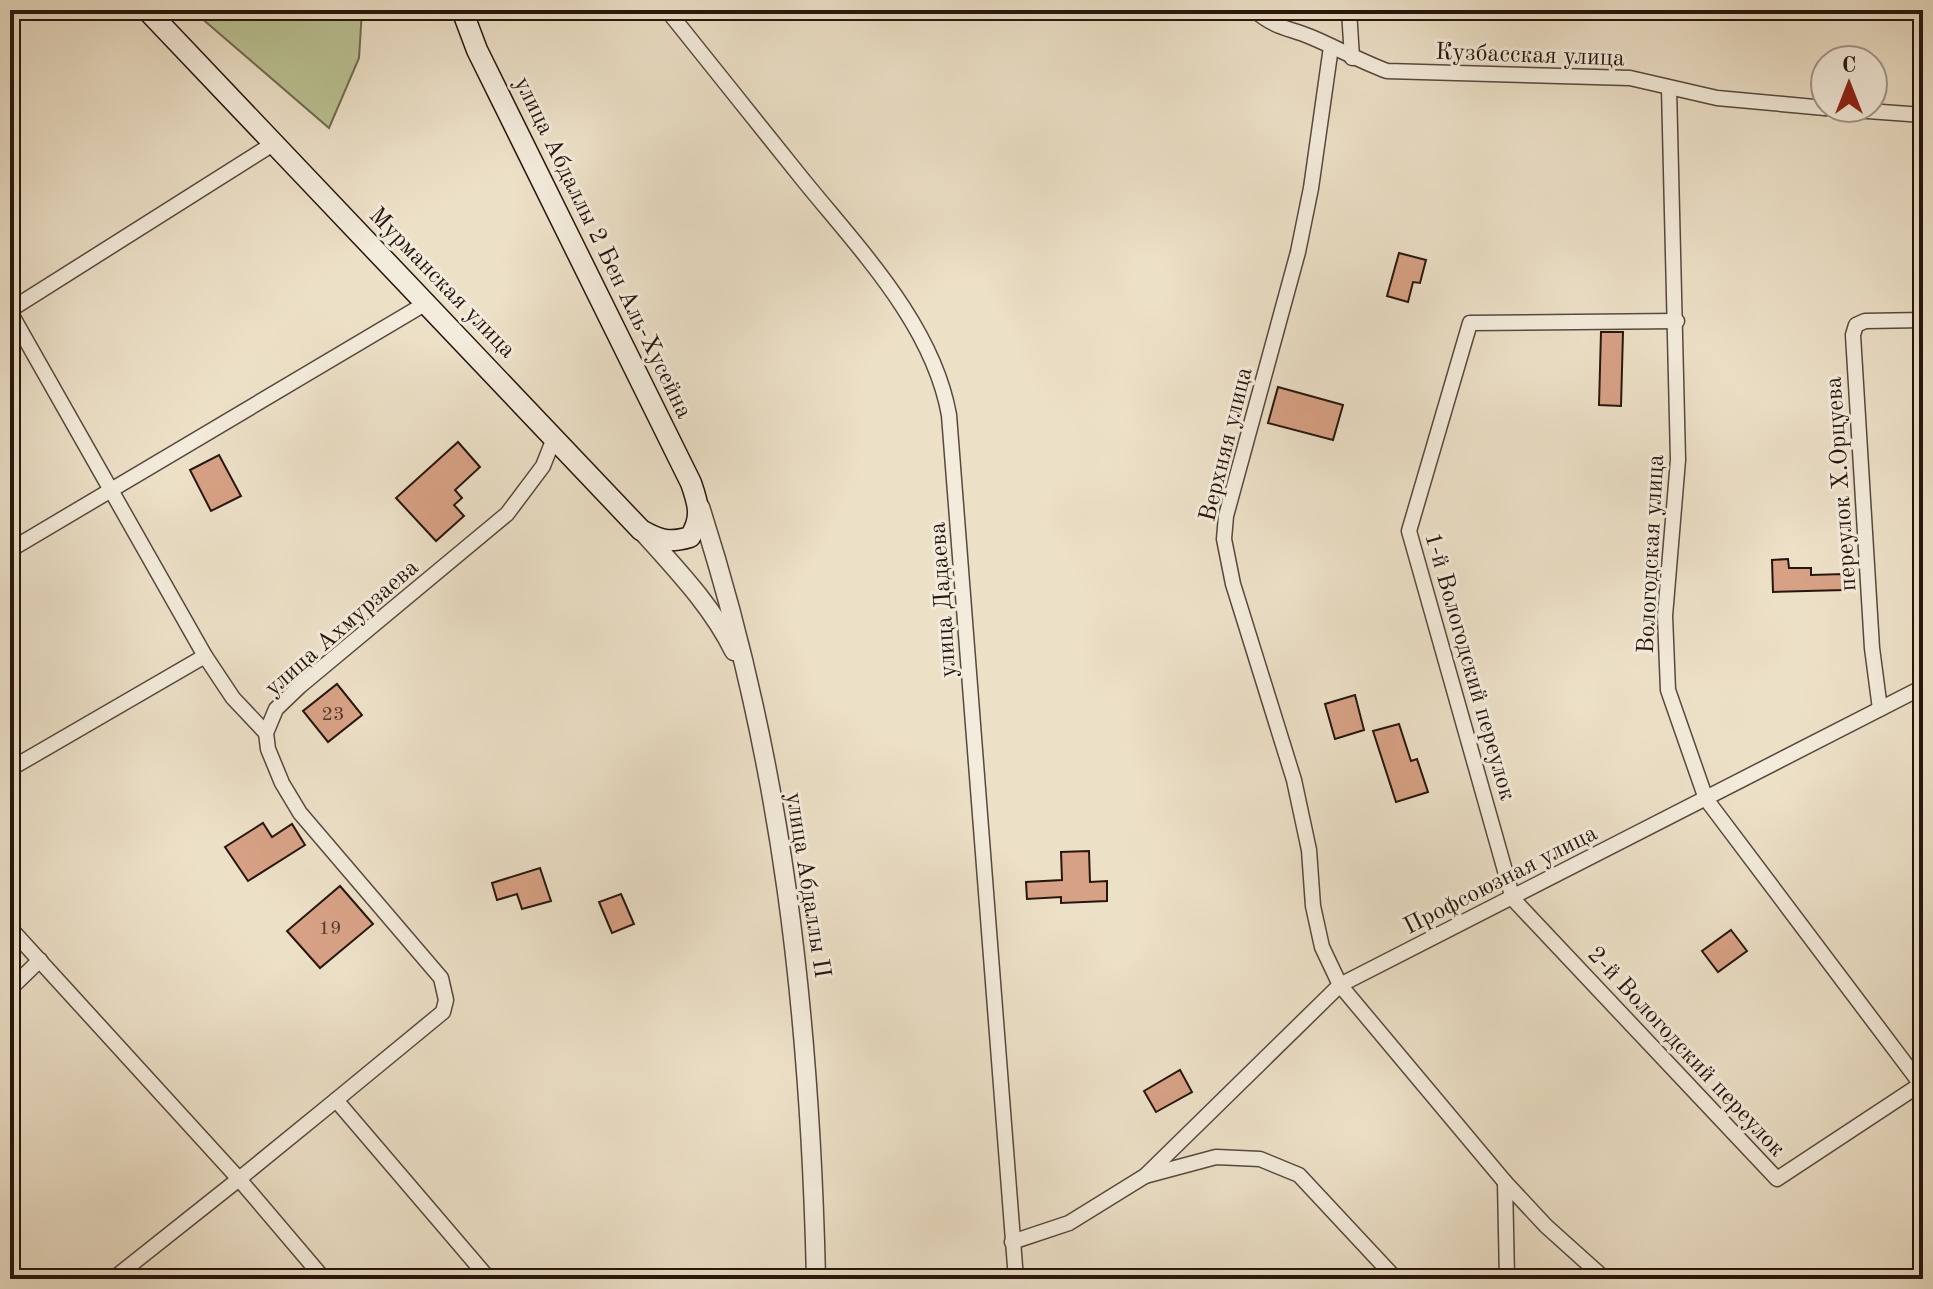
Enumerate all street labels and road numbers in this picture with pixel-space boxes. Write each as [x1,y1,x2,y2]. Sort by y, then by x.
street label: Кузбасская улица [1435,41,1625,71]
street label: улица Абдаллы 2 Бен Аль-Хусейна [509,73,696,423]
street label: Мурманская улица [364,203,519,363]
street label: Верхняя улица [1196,365,1258,524]
street label: переулок Х.Орцуева [1823,376,1861,592]
street label: Вологодская улица [1635,454,1669,654]
street label: улица Дадаева [927,521,961,678]
street label: 1-й Вологодский переулок [1419,530,1519,803]
street label: улица Ахмурзаева [261,556,424,701]
street label: улица Абдаллы II [780,791,834,980]
street label: Профсоюзная улица [1400,822,1602,940]
street label: 2-й Вологодский переулок [1582,943,1789,1162]

